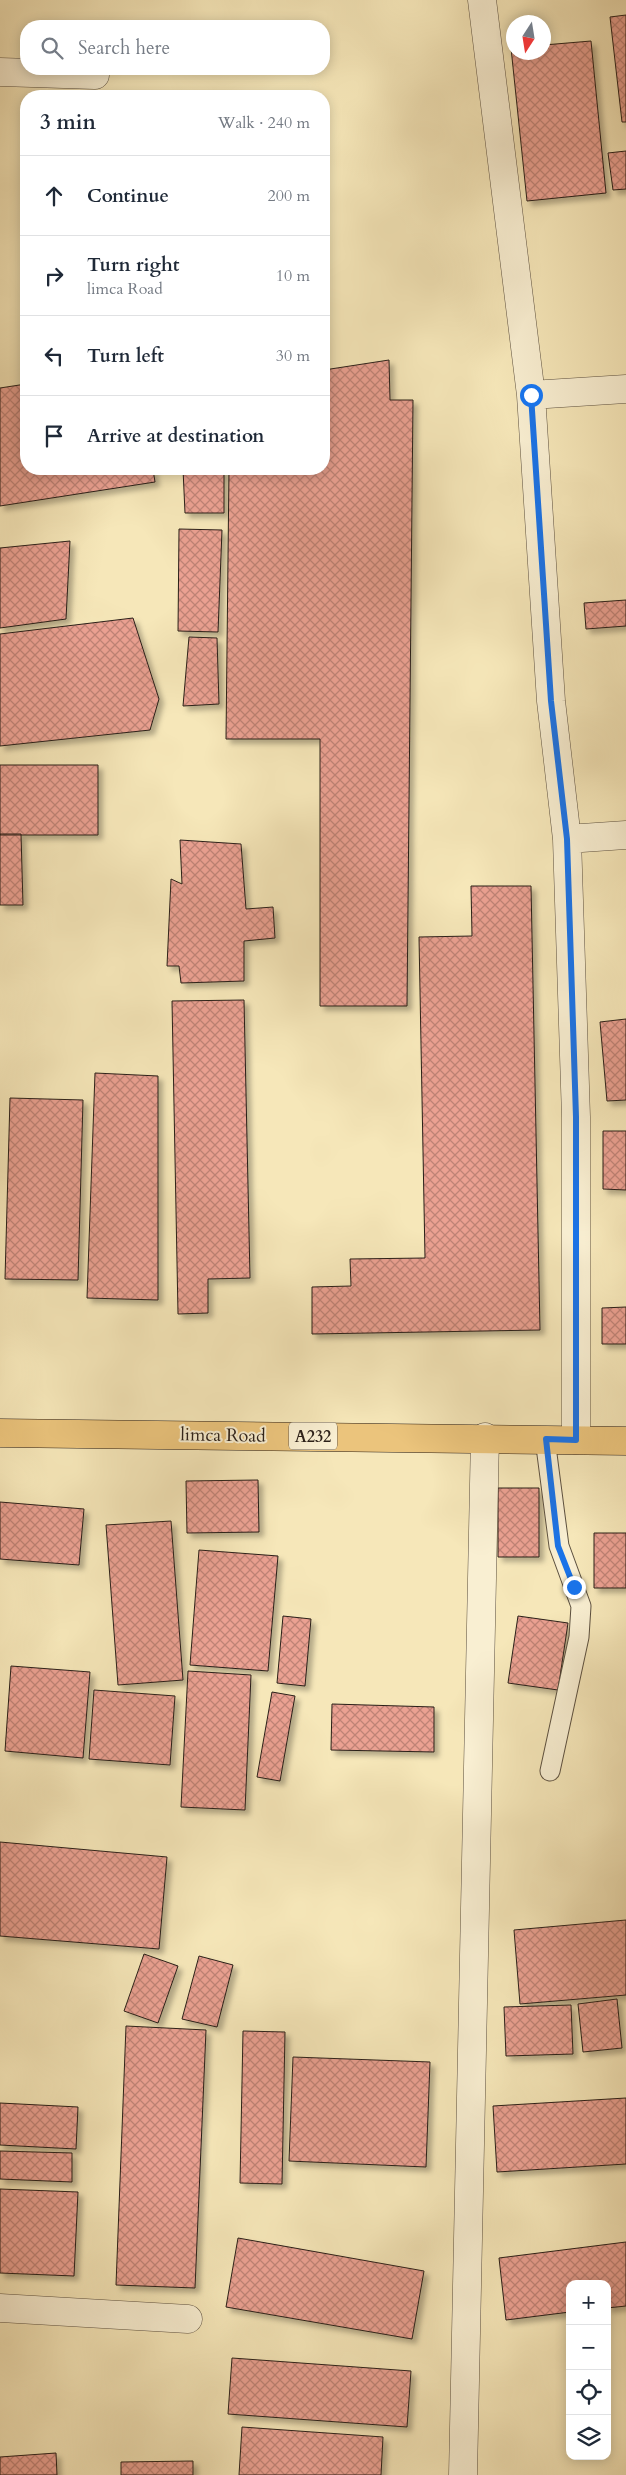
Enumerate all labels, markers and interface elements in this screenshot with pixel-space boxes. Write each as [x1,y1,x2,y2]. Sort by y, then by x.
north arrow [506,15,551,60]
search box [20,20,330,75]
icon: search [38,34,66,62]
text: Search here [78,35,170,61]
text: 3 min [40,108,96,137]
text: Walk · 240 m [218,112,310,134]
icon: ahead [40,182,68,210]
text: Continue [87,183,169,209]
text: 200 m [268,185,310,207]
text: Turn right [87,252,179,278]
icon: right [40,262,68,290]
text: 10 m [276,265,310,287]
text: limca Road [87,278,163,300]
icon: left [40,342,68,370]
text: Turn left [87,343,164,369]
text: 30 m [276,345,310,367]
route start [520,384,543,407]
icon: arrive [40,422,68,450]
text: Arrive at destination [87,423,264,449]
street label: limca Road [180,1422,266,1449]
road number: A232 [289,1422,337,1450]
route end [563,1576,586,1599]
map controls [566,2280,611,2460]
button: + [566,2280,611,2325]
button: − [566,2325,611,2370]
button: locate [566,2370,611,2415]
button: layers [566,2415,611,2460]

